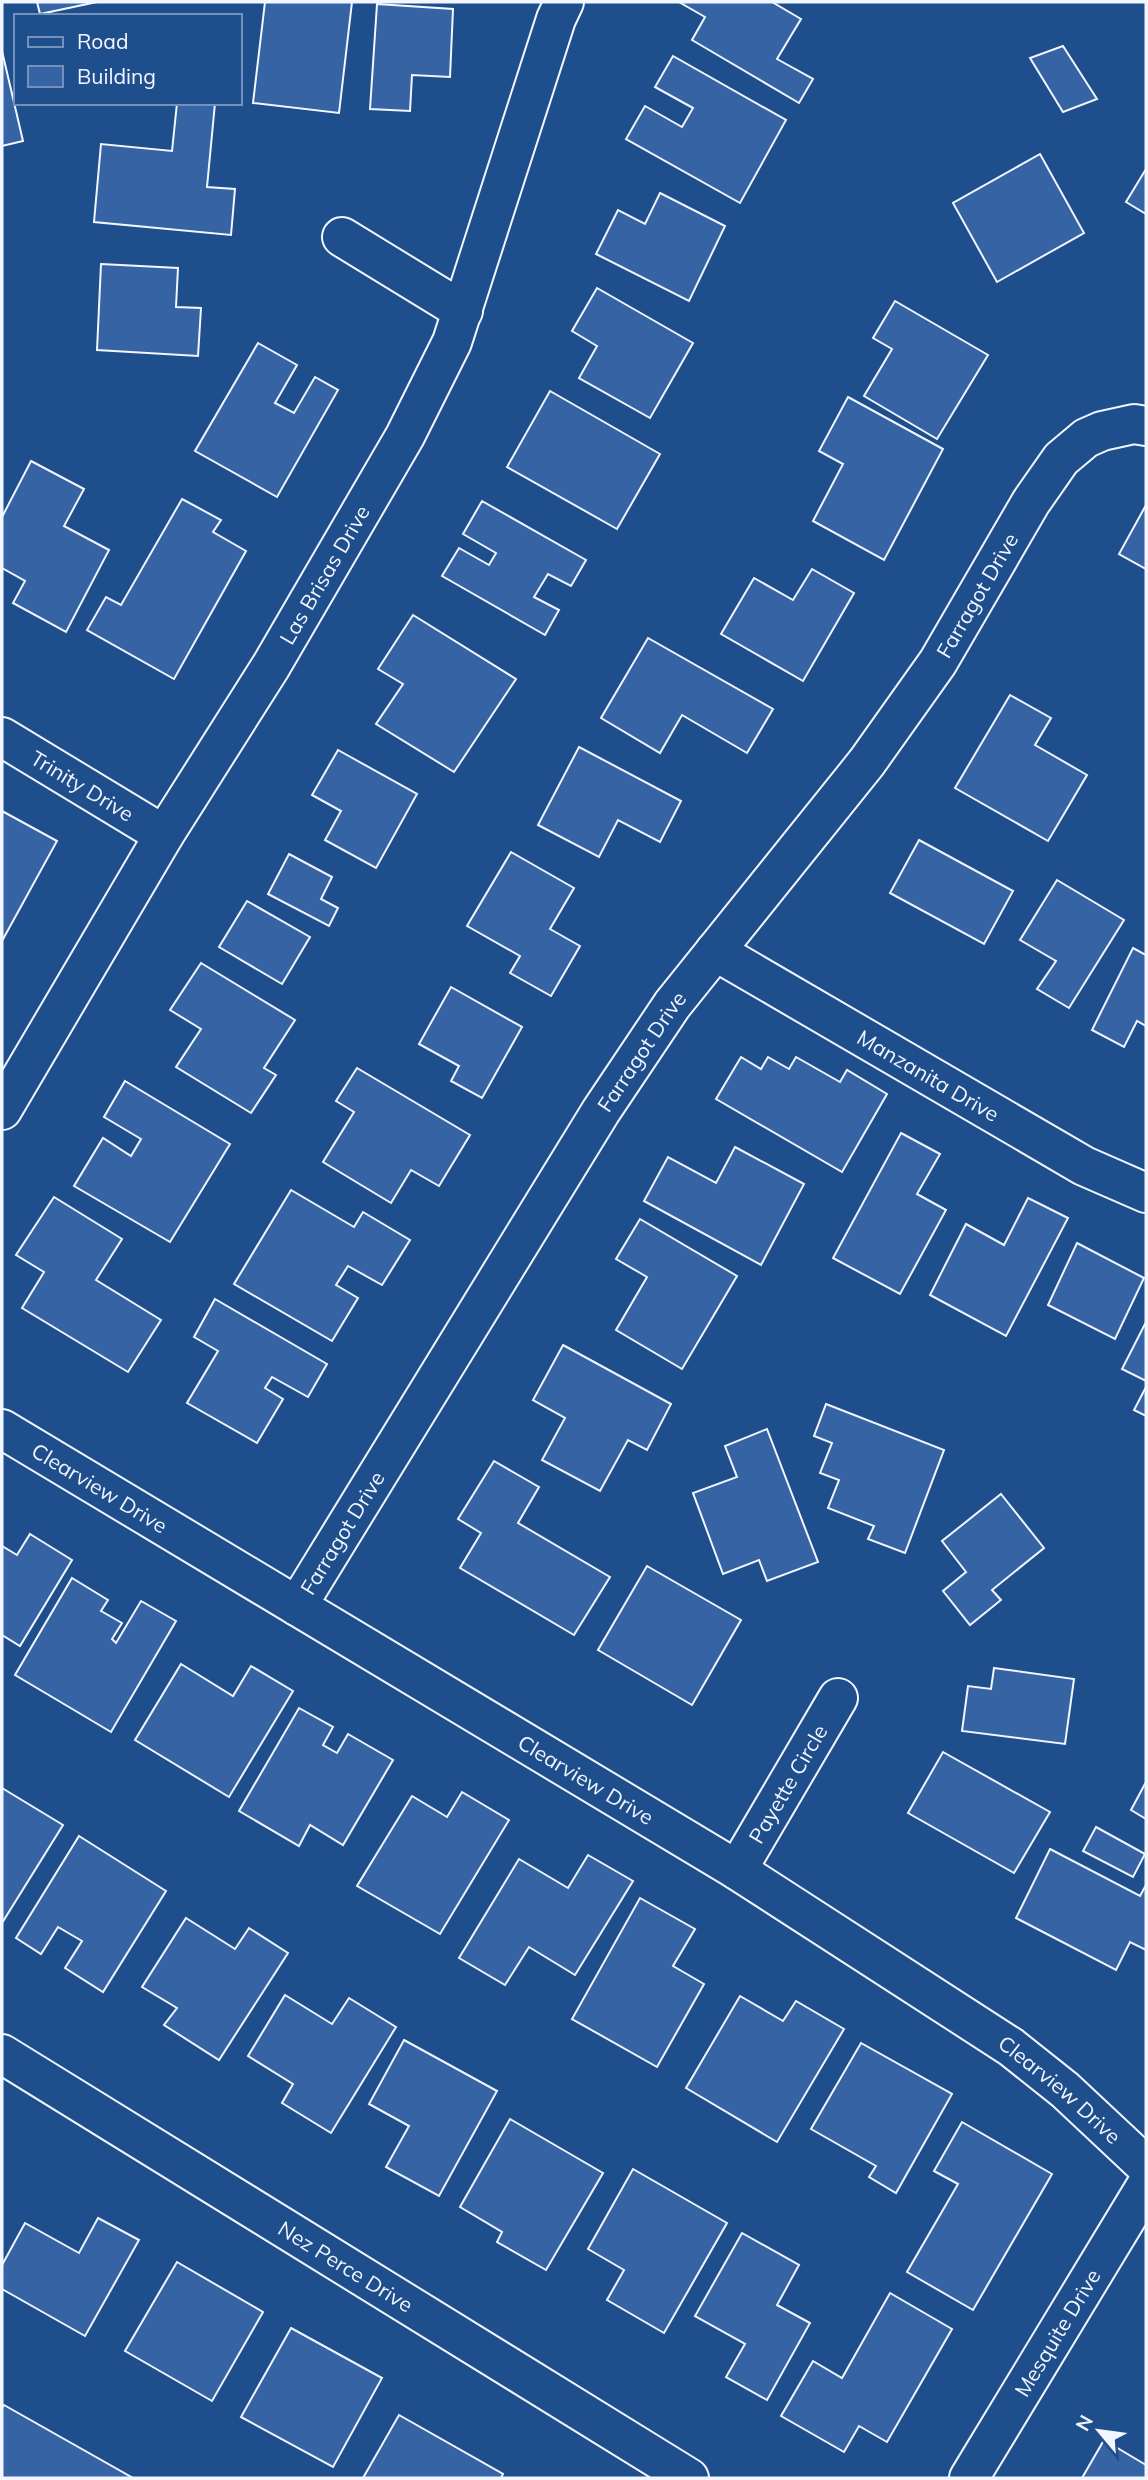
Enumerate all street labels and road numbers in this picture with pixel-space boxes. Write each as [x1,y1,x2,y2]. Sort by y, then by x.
street label: Las Brisas Drive [274,500,375,649]
street label: Farragot Drive [930,528,1023,662]
street label: Trinity Drive [26,745,139,827]
street label: Farragot Drive [591,986,691,1116]
street label: Manzanita Drive [853,1024,1004,1127]
street label: Clearview Drive [27,1437,172,1538]
street label: Farragot Drive [294,1466,390,1599]
street label: Payette Circle [743,1720,833,1848]
street label: Clearview Drive [513,1729,659,1830]
street label: Clearview Drive [994,2029,1127,2149]
street label: Nez Perce Drive [274,2215,418,2318]
street label: Mesquite Drive [1009,2264,1106,2401]

